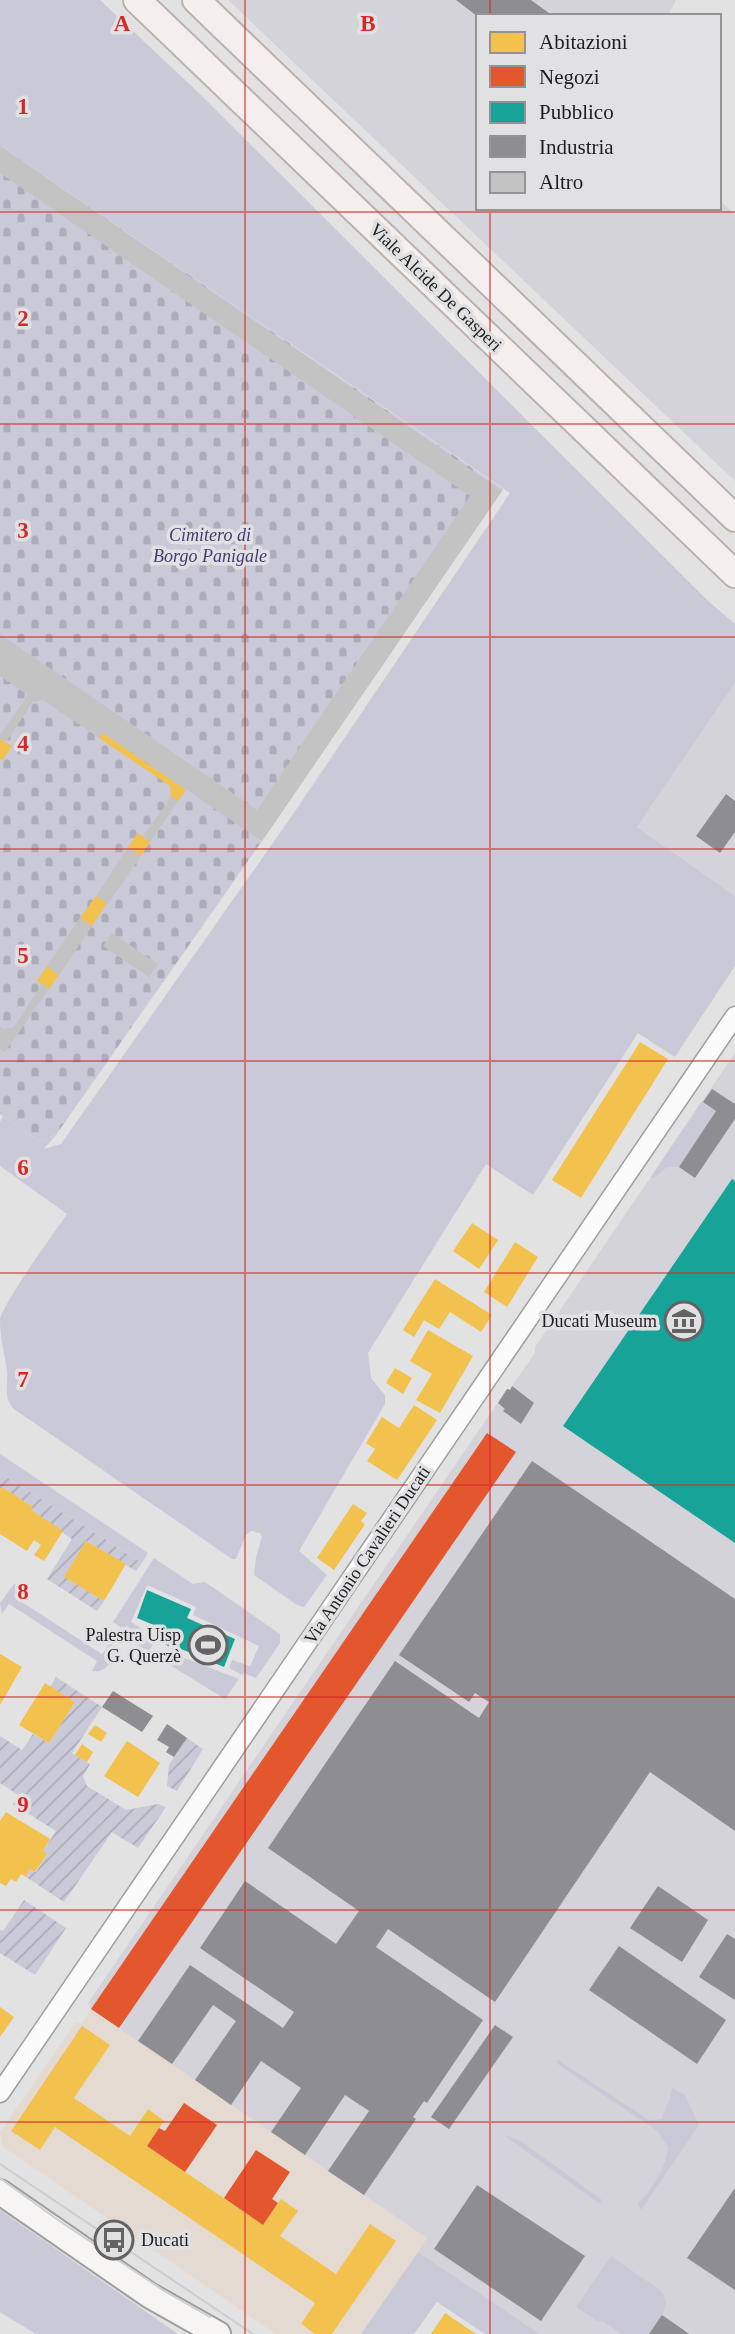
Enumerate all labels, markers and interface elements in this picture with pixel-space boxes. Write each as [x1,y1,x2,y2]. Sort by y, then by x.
text: A [114,11,131,36]
text: B [360,11,376,36]
legend [476,14,721,210]
text: Abitazioni [539,30,628,54]
text: Negozi [539,65,600,89]
text: 1 [17,94,29,119]
text: Pubblico [539,100,614,124]
text: Industria [539,135,614,159]
text: Altro [539,170,583,194]
street label: Viale Alcide De Gasperi [366,219,506,355]
text: 2 [17,306,29,331]
text: 3 [17,518,29,543]
park label: Cimitero di Borgo Panigale [153,525,267,566]
text: 4 [17,731,29,756]
text: 5 [17,943,29,968]
text: 6 [17,1155,29,1180]
museum icon: Ducati Museum [663,1300,705,1342]
place label: Ducati Museum [542,1311,657,1331]
text: 7 [17,1367,29,1392]
street label: Via Antonio Cavalieri Ducati [300,1462,434,1648]
text: 8 [17,1579,29,1604]
sports icon: Palestra Uisp G. Querzè [187,1624,229,1666]
place label: Palestra Uisp G. Querzè [86,1625,181,1666]
text: 9 [17,1792,29,1817]
bus stop icon: Ducati [93,2219,135,2261]
place label: Ducati [141,2230,189,2250]

